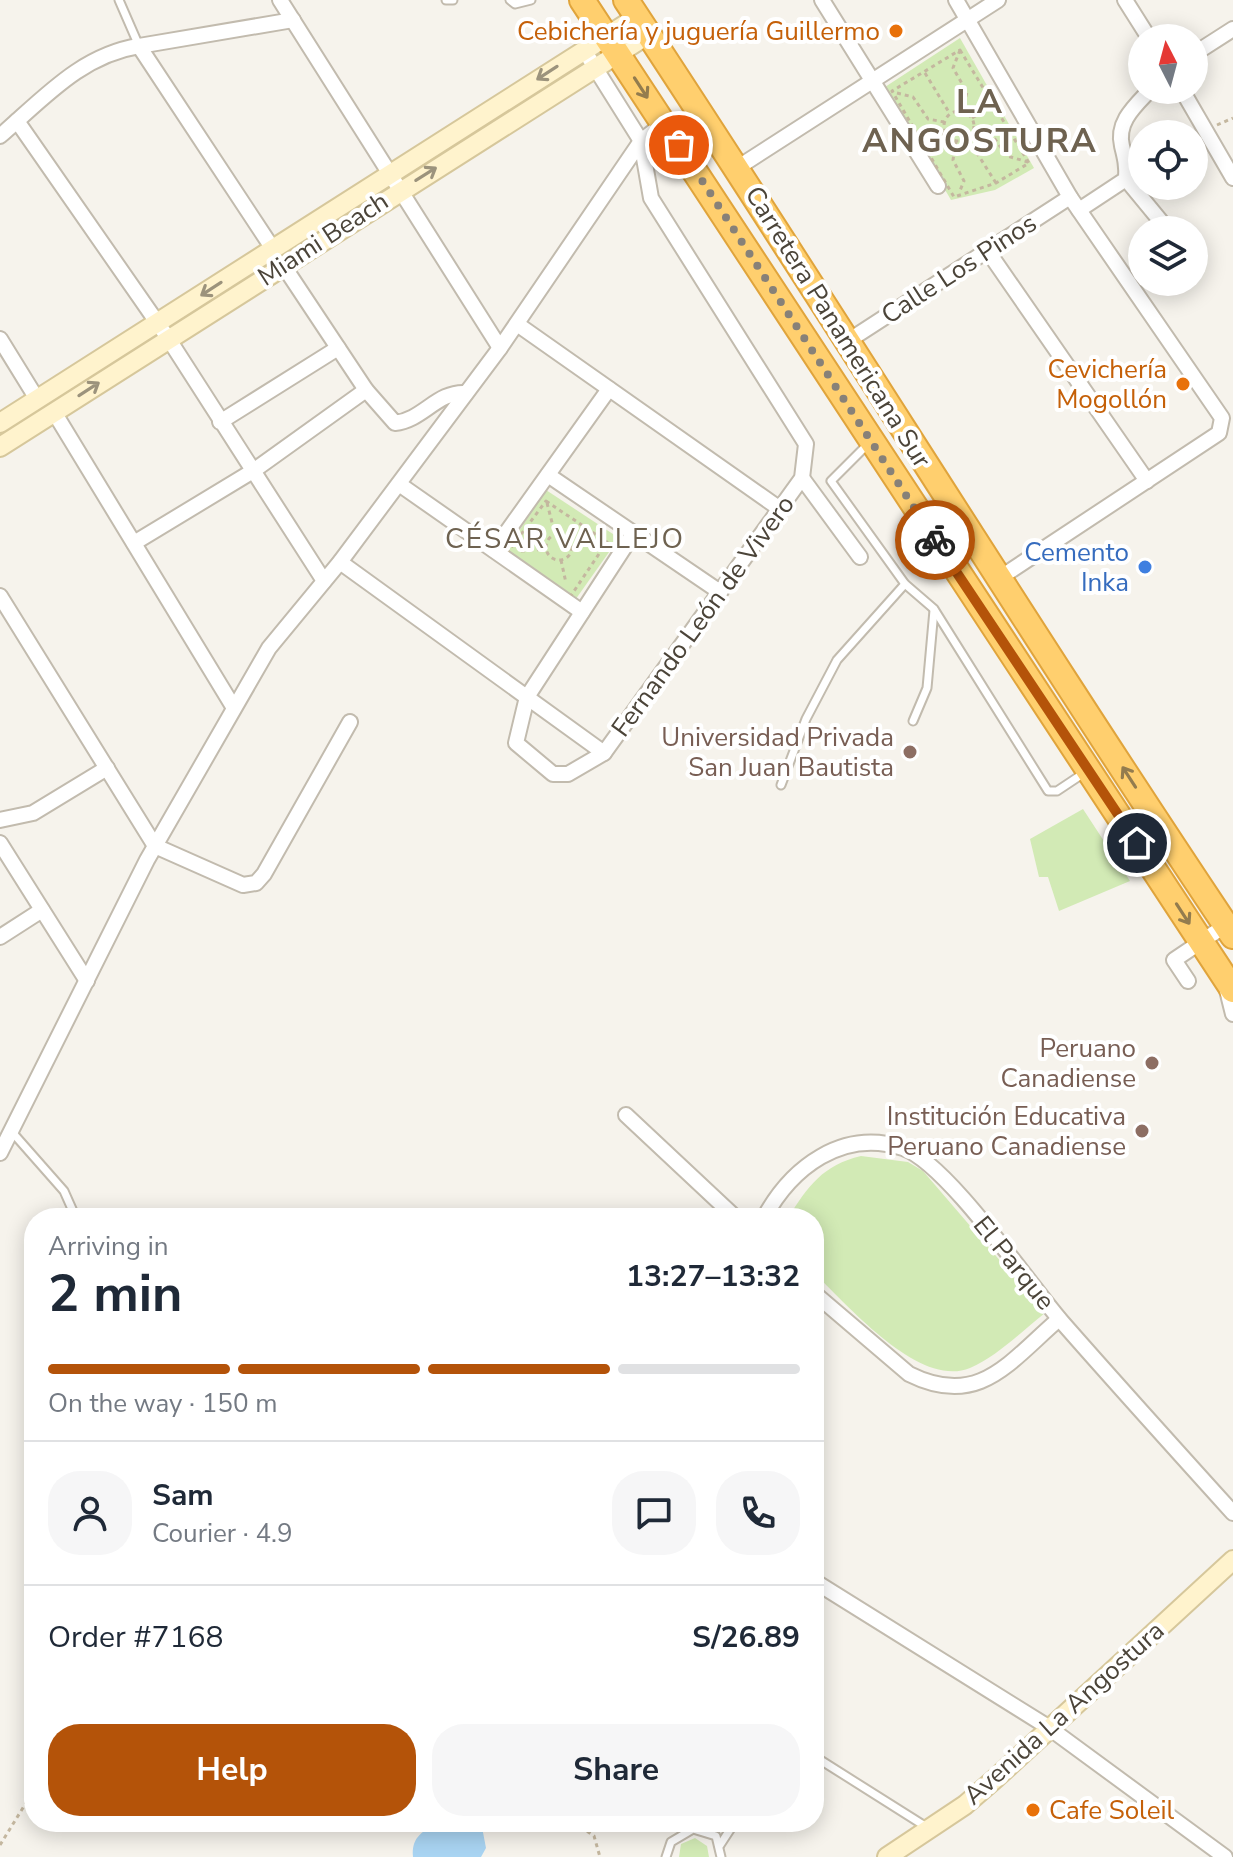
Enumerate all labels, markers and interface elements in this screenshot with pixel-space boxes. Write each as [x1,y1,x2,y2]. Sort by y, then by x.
place label: Cebichería y juguería Guillermo [517,14,880,49]
marker: Cebichería y juguería Guillermo [887,22,905,40]
north arrow [1128,24,1208,104]
map controls [1128,24,1208,296]
one-way arrow [537,65,559,82]
one-way arrow [632,77,649,99]
district label: LA ANGOSTURA [862,79,1098,164]
pin [645,111,713,179]
button: locate [1128,120,1208,200]
icon: bag [657,123,701,167]
one-way arrow [414,165,436,182]
street label: Carretera Panamericana Sur [737,180,940,475]
street label: Miami Beach [251,184,395,294]
street label: Calle Los Pinos [875,206,1043,332]
button: layers [1128,216,1208,296]
one-way arrow [200,280,222,297]
place label: Cevichería Mogollón [1048,352,1167,417]
marker: Cevichería Mogollón [1174,375,1192,393]
one-way arrow [77,381,100,397]
street label: Fernando León de Vivero [603,488,803,744]
courier [895,500,975,580]
icon: bike [913,518,957,562]
district label: CÉSAR VALLEJO [445,520,685,558]
place label: Cemento Inka [1024,535,1129,600]
marker: Cemento Inka [1136,558,1154,576]
place label: Universidad Privada San Juan Bautista [661,720,894,785]
marker: Universidad Privada San Juan Bautista [901,743,919,761]
one-way arrow [1121,766,1137,788]
pin [1103,809,1171,877]
icon: home [1115,821,1159,865]
one-way arrow [1176,902,1192,925]
place label: Peruano Canadiense [1000,1031,1136,1096]
marker: Peruano Canadiense [1143,1054,1161,1072]
place label: Institución Educativa Peruano Canadiense [887,1099,1126,1164]
marker: Institución Educativa Peruano Canadiense [1133,1122,1151,1140]
street label: El Parque [965,1209,1063,1317]
text: Arriving in [48,1229,169,1264]
text: 13:27–13:32 [626,1256,800,1297]
text: 2 min [48,1258,183,1329]
text: On the way · 150 m [48,1386,277,1421]
button: person [48,1471,132,1555]
button: chat [612,1471,696,1555]
button: phone [716,1471,800,1555]
text: Sam [152,1475,214,1516]
text: Courier · 4.9 [152,1516,293,1551]
street label: Avenida La Angostura [956,1613,1172,1813]
text: Order #7168 [48,1617,223,1658]
text: S/26.89 [692,1617,800,1658]
button: Help [48,1724,416,1816]
button: Share [432,1724,800,1816]
place label: Cafe Soleil [1049,1793,1175,1828]
marker: Cafe Soleil [1024,1801,1042,1819]

